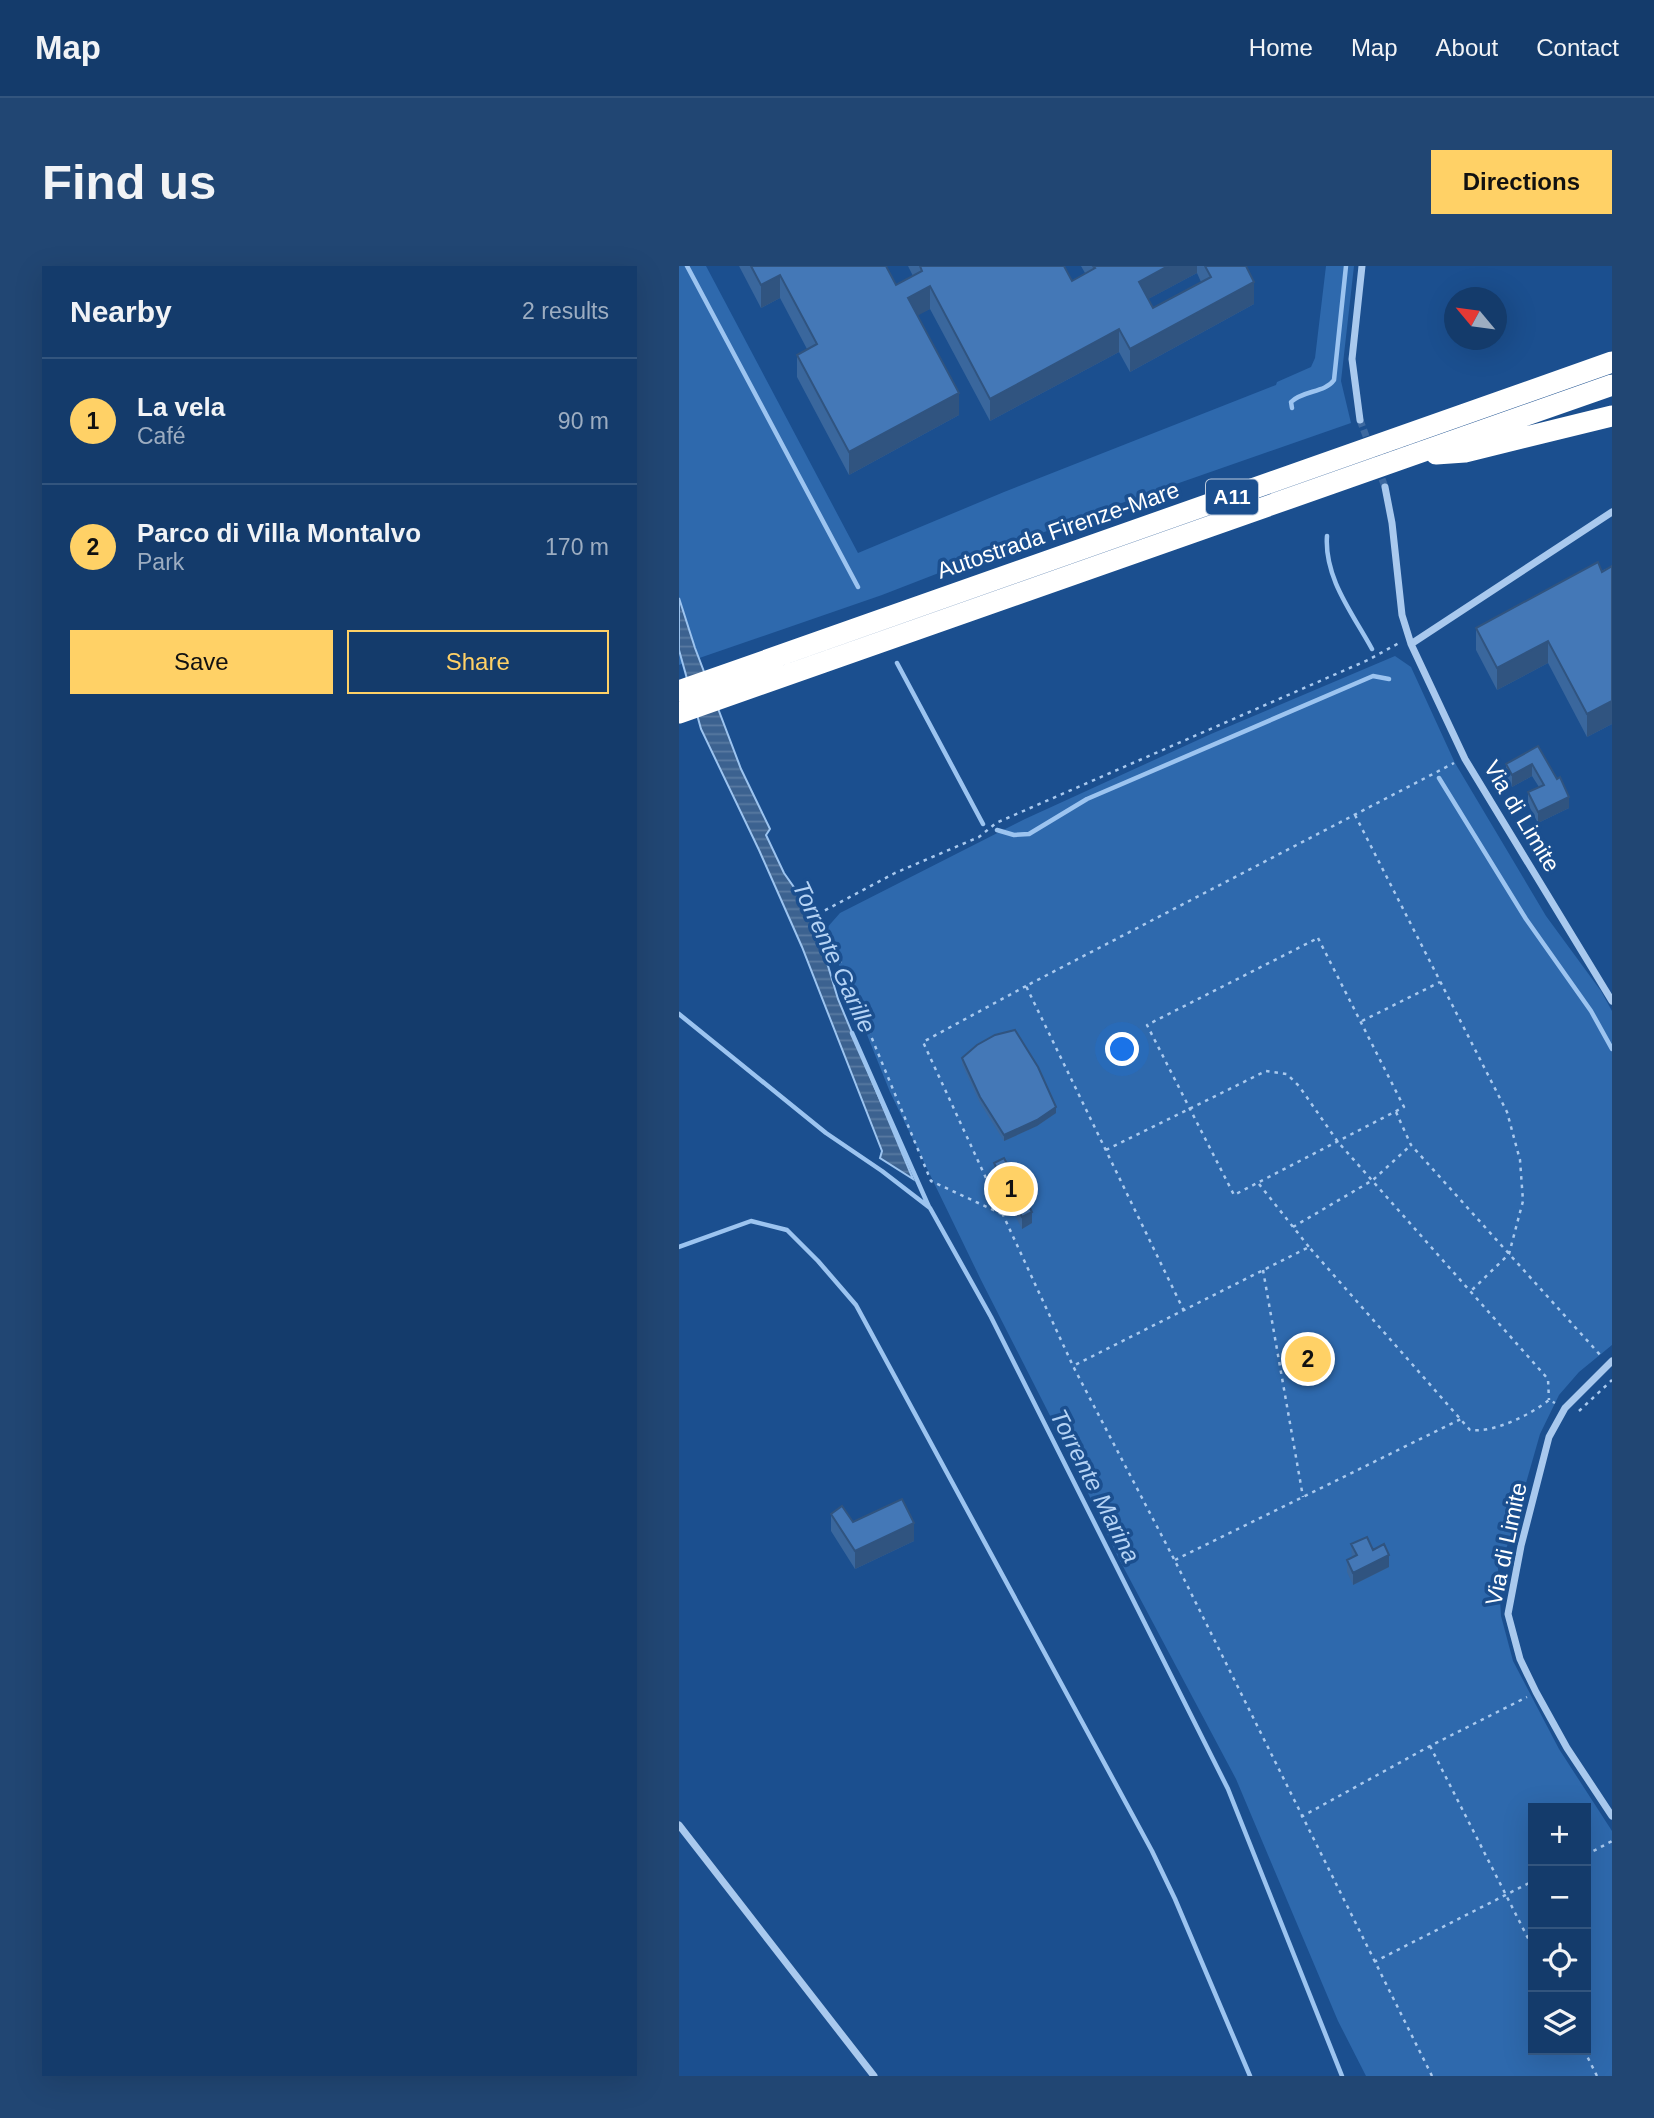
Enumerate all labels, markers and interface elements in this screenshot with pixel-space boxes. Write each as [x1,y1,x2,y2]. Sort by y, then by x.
text: Map [35,29,101,66]
text: Home [1249,34,1313,61]
text: Map [1351,34,1398,61]
text: About [1436,34,1498,61]
text: Contact [1536,34,1619,61]
button: Directions [1431,150,1612,214]
text: Find us [42,155,216,209]
north arrow [1444,287,1507,350]
text: Nearby [70,295,172,328]
text: 2 results [522,298,609,324]
text: La vela [137,392,225,422]
text: 1 [87,408,99,434]
text: 90 m [558,408,609,434]
text: Café [137,423,186,449]
street label: Autostrada Firenze-Mare [934,476,1182,584]
road number: A11 [1206,480,1258,514]
text: Parco di Villa Montalvo [137,518,421,548]
text: 2 [87,534,99,560]
text: 170 m [545,534,609,560]
text: Park [137,549,184,575]
button: Save [70,630,333,694]
button: Share [347,630,609,694]
street label: Via di Limite [1479,756,1565,876]
water label: Torrente Garille [787,877,881,1037]
your location [1105,1032,1139,1066]
pin: 1 [988,1163,1034,1215]
pin: 2 [1285,1333,1331,1385]
water label: Torrente Marina [1045,1405,1146,1567]
street label: Via di Limite [1480,1480,1532,1608]
map controls [1528,1803,1591,2055]
button: + [1528,1803,1591,1866]
button: − [1528,1866,1591,1929]
button: locate [1528,1929,1591,1992]
button: layers [1528,1992,1591,2055]

